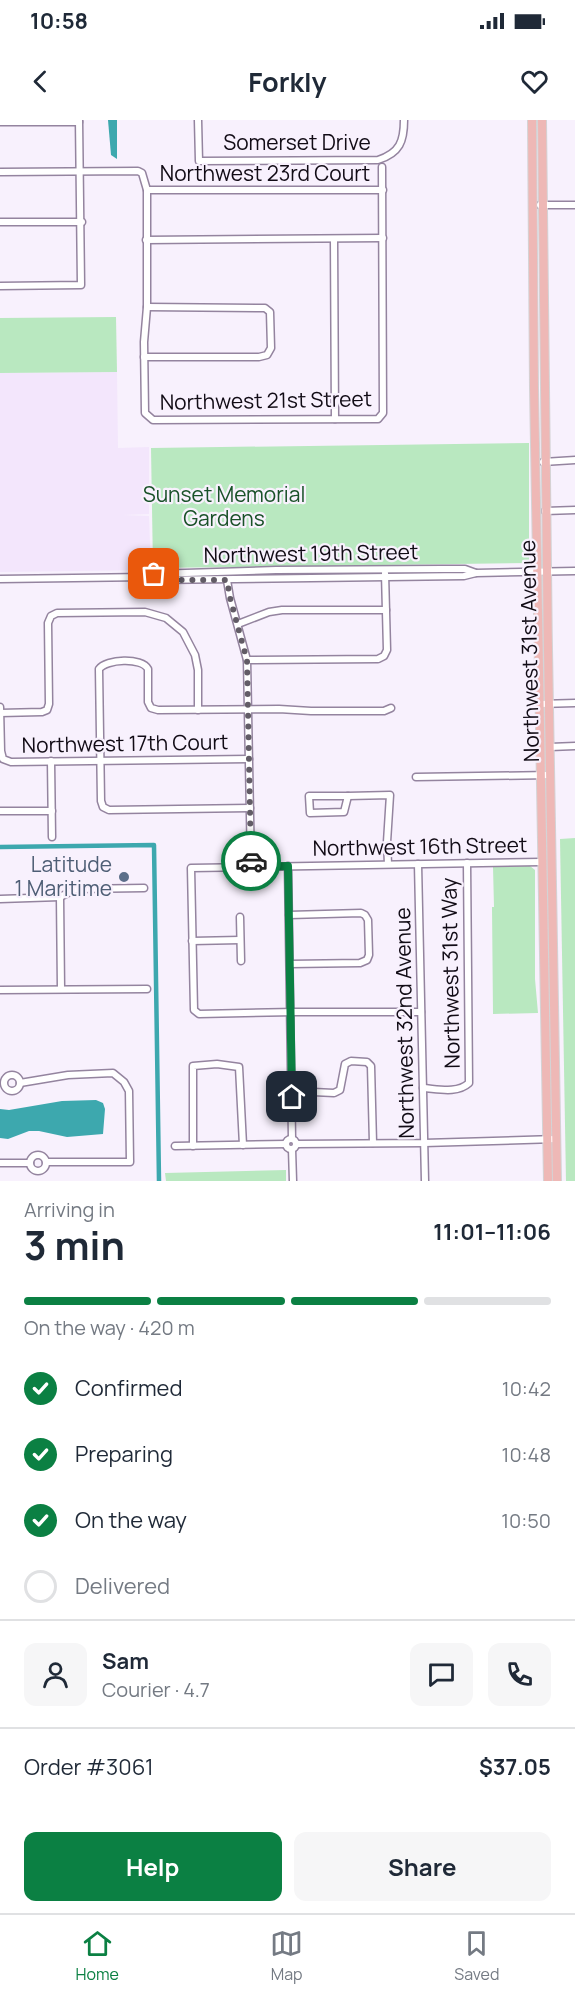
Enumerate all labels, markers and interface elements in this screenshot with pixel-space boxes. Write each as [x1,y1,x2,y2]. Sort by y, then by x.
text: 10:58 [30,6,88,36]
text: Forkly [248,63,327,100]
icon: back [24,65,57,98]
icon: heart [518,65,551,98]
street label: Somerset Drive [223,128,371,156]
street label: Northwest 23rd Court [160,159,370,187]
street label: Northwest 21st Street [160,384,372,416]
park label: Sunset Memorial Gardens [143,480,305,532]
street label: Northwest 19th Street [203,537,419,569]
street label: Northwest 31st Avenue [513,540,545,762]
pin [128,548,179,599]
icon: bag [137,557,170,590]
street label: Northwest 17th Court [21,727,229,759]
street label: Northwest 16th Street [312,830,528,862]
courier [221,831,281,891]
icon: car [235,845,268,878]
place label: Latitude 1 Maritime [14,850,112,902]
marker: Latitude 1 Maritime [117,870,131,884]
street label: Northwest 31st Way [434,877,466,1069]
street label: Northwest 32nd Avenue [388,907,420,1139]
pin [266,1071,317,1122]
icon: home [275,1080,308,1113]
text: Arriving in [24,1196,115,1223]
text: 11:01–11:06 [433,1217,551,1247]
text: 3 min [24,1218,125,1272]
text: On the way · 420 m [24,1314,195,1341]
icon: check [24,1372,57,1405]
text: Confirmed [75,1373,183,1403]
text: 10:42 [502,1375,551,1402]
icon: check [24,1438,57,1471]
text: Preparing [75,1439,173,1469]
text: 10:48 [502,1441,551,1468]
icon: check [24,1504,57,1537]
text: On the way [75,1505,187,1535]
text: 10:50 [501,1507,551,1534]
text: Delivered [75,1571,170,1601]
button: person [24,1643,87,1706]
button: chat [410,1643,473,1706]
button: phone [488,1643,551,1706]
text: Sam [102,1646,149,1676]
text: Courier · 4.7 [102,1676,210,1703]
text: Order #3061 [24,1752,154,1782]
text: $37.05 [479,1752,551,1782]
button: Help [24,1832,282,1901]
button: Share [294,1832,551,1901]
tab: Home [76,1927,119,1985]
tab: Map [270,1927,303,1985]
tab: Saved [454,1927,499,1985]

